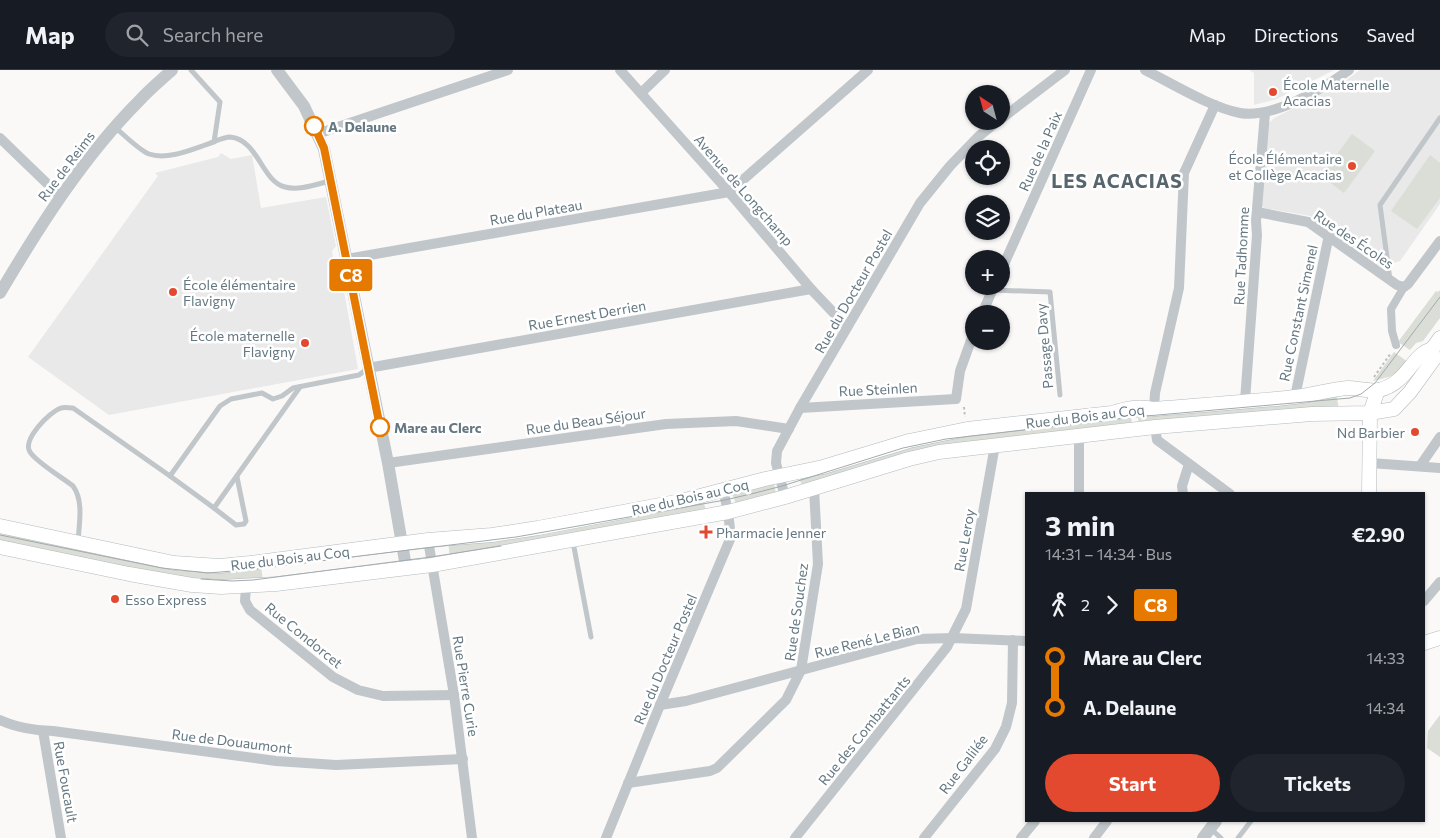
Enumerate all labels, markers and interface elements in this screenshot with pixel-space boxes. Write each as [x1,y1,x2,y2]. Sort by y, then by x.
search box [105,12,455,57]
text: Map [25,20,75,49]
icon: search [123,21,151,49]
text: Search here [163,23,263,46]
text: Map [1189,24,1226,46]
text: Directions [1254,24,1338,46]
text: Saved [1366,24,1415,46]
place label: École Maternelle Acacias [1283,76,1389,109]
north arrow [965,85,1010,130]
map controls [965,85,1010,350]
marker: École Maternelle Acacias [1267,86,1279,98]
street label: Rue de la Paix [1015,108,1065,194]
marker: A. Delaune [304,116,324,136]
place label: A. Delaune [328,118,397,135]
street label: Rue de Reims [34,127,98,205]
street label: Avenue de Longchamp [691,131,797,249]
button: locate [965,140,1010,185]
place label: École Élémentaire et Collège Acacias [1229,150,1342,183]
marker: École Élémentaire et Collège Acacias [1346,160,1358,172]
district label: LES ACACIAS [1051,169,1183,192]
button: layers [965,195,1010,240]
street label: Rue du Plateau [488,196,584,228]
street label: Rue Tadhomme [1230,206,1252,306]
street label: Rue des Écoles [1311,206,1397,272]
street label: Rue du Docteur Postel [811,226,895,356]
street label: Rue Constant Simenel [1275,243,1321,383]
button: + [965,250,1010,295]
line badge: C8 [328,259,374,291]
text: C8 [339,264,363,286]
place label: École élémentaire Flavigny [183,276,296,309]
marker: École élémentaire Flavigny [167,286,179,298]
street label: Rue Ernest Derrien [527,296,647,334]
street label: Passage Davy [1032,303,1056,389]
button: − [965,305,1010,350]
place label: École maternelle Flavigny [190,327,295,360]
marker: École maternelle Flavigny [299,337,311,349]
street label: Rue Steinlen [838,378,918,400]
street label: Rue du Bois au Coq [1025,400,1145,432]
street label: Rue du Beau Séjour [525,404,647,438]
marker: Mare au Clerc [370,417,390,437]
place label: Mare au Clerc [394,419,482,436]
place label: Nd Barbier [1337,424,1405,441]
marker: Nd Barbier [1409,426,1421,438]
street label: Rue du Bois au Coq [630,475,750,519]
street label: Rue Leroy [950,507,978,573]
text: 3 min [1045,508,1115,542]
text: €2.90 [1352,523,1405,546]
place label: Pharmacie Jenner [716,524,827,541]
marker: Pharmacie Jenner [700,526,712,538]
street label: Rue du Bois au Coq [230,542,350,574]
text: 14:31 – 14:34 · Bus [1045,544,1172,563]
street label: Rue de Souchez [781,562,811,662]
place label: Esso Express [125,591,207,608]
street label: Rue du Docteur Postel [630,591,700,727]
icon: walk [1045,591,1073,619]
icon: forward [1098,591,1126,619]
marker: Esso Express [109,593,121,605]
text: C8 [1144,594,1167,616]
text: 2 [1081,595,1090,614]
street label: Rue Condorcet [262,599,346,672]
street label: Rue René Le Bian [813,619,921,661]
street label: Rue Pierre Curie [450,634,482,738]
text: Mare au Clerc [1083,646,1202,669]
text: 14:33 [1367,648,1405,667]
street label: Rue des Combattants [814,672,914,788]
text: A. Delaune [1083,696,1176,719]
text: 14:34 [1366,698,1405,717]
street label: Rue de Douaumont [171,725,293,757]
street label: Rue Galilée [935,731,991,797]
street label: Rue Foucault [50,740,82,824]
button: Start [1045,754,1220,812]
button: Tickets [1230,754,1405,812]

